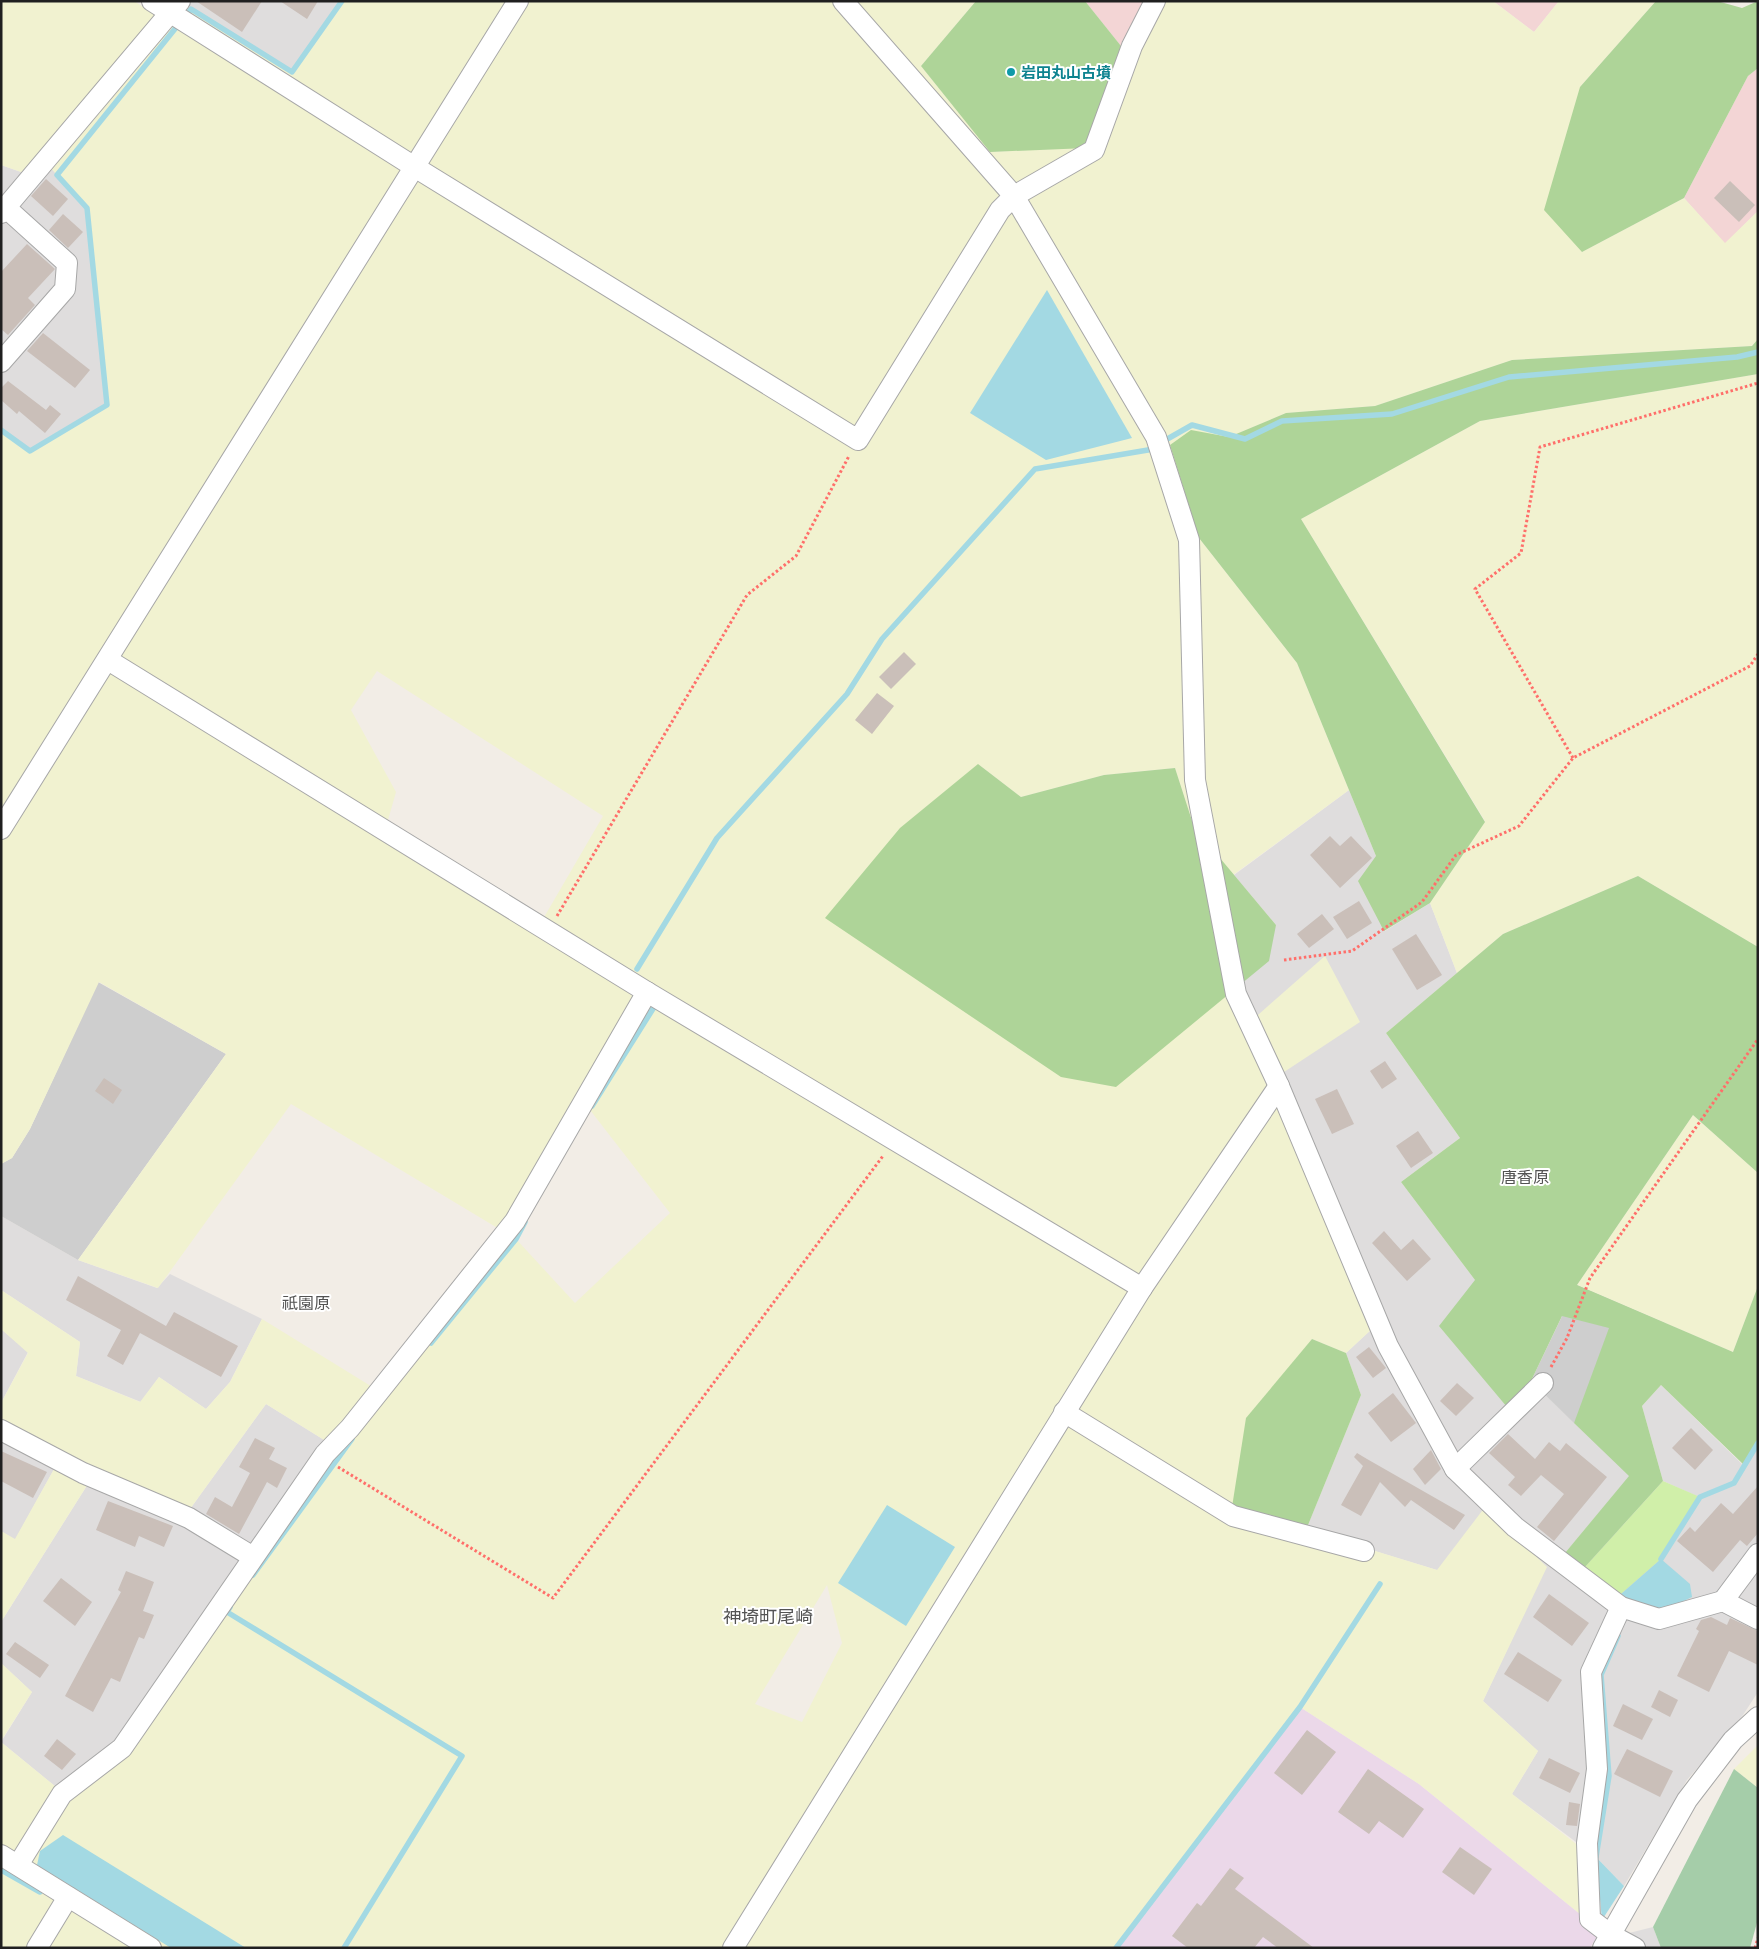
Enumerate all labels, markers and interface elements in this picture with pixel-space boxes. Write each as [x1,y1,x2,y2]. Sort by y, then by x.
place label: 岩田丸山古墳 [1021,64,1111,81]
marker: 岩田丸山古墳 [1005,66,1017,78]
district label: 唐香原 [1501,1169,1549,1186]
district label: 祇園原 [282,1295,330,1312]
district label: 神埼町尾崎 [723,1607,813,1627]

